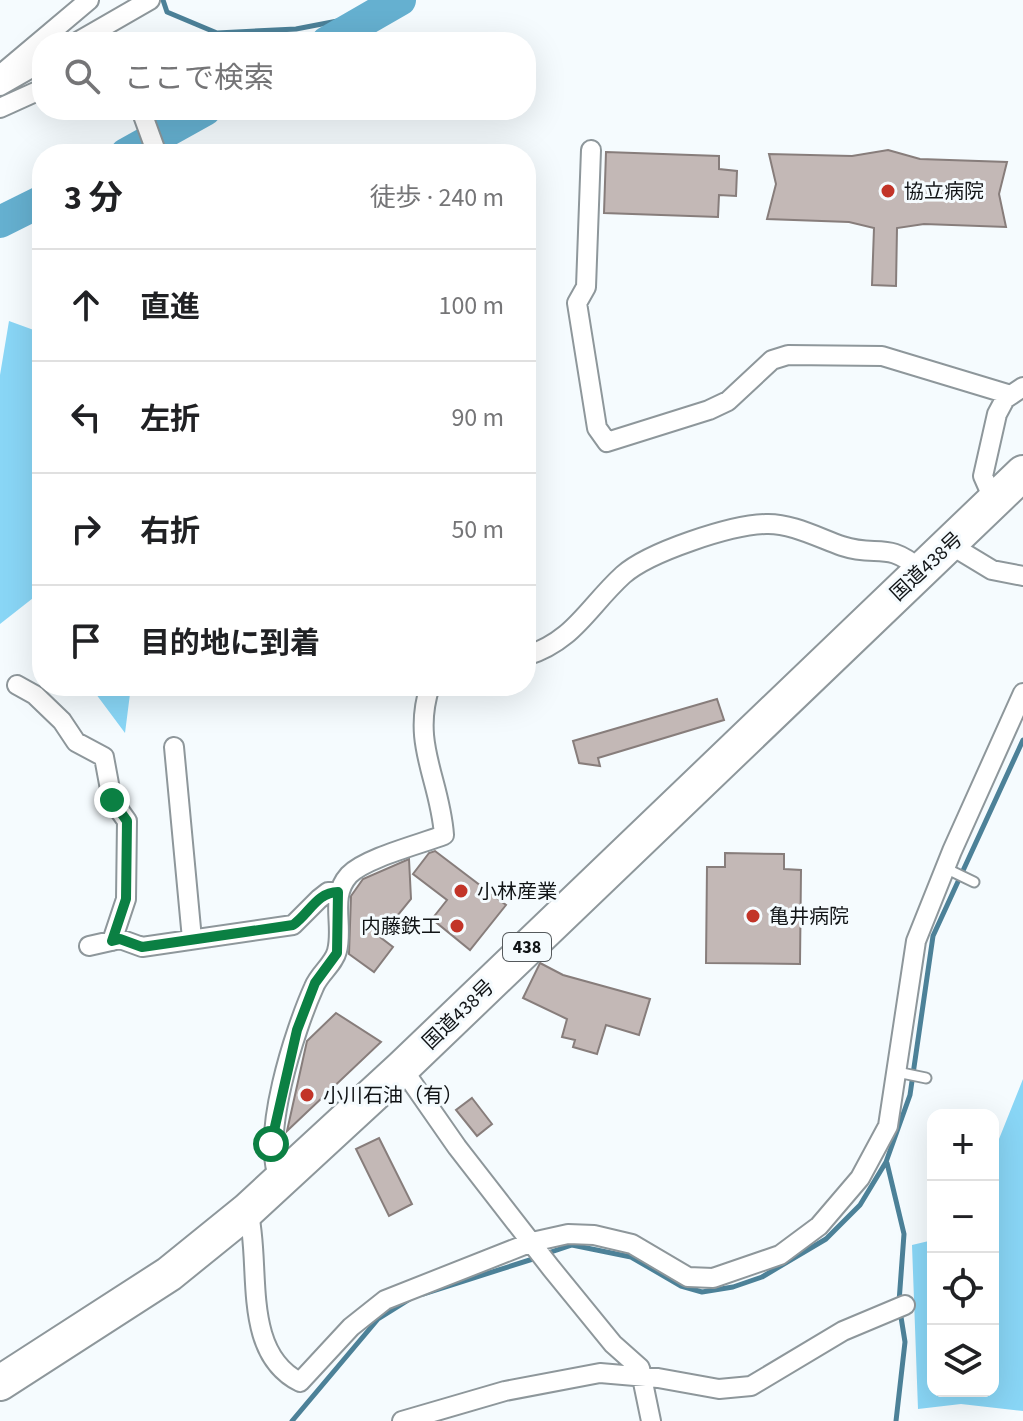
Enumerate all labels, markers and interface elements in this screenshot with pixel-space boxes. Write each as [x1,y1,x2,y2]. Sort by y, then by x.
search box [32,32,536,120]
icon: search [60,54,104,98]
text: ここで検索 [124,57,274,100]
text: 3 分 [64,174,123,223]
place label: 協立病院 [904,178,984,206]
text: 徒歩 · 240 m [370,179,504,216]
marker: 協立病院 [879,182,897,200]
icon: ahead [64,283,108,327]
text: 直進 [140,286,200,329]
text: 100 m [438,287,504,324]
icon: left [64,395,108,439]
text: 左折 [140,398,200,441]
text: 90 m [451,399,504,436]
icon: right [64,507,108,551]
text: 右折 [140,510,200,553]
text: 50 m [451,511,504,548]
street label: 国道438号 [884,526,969,608]
icon: arrive [64,619,108,663]
text: 目的地に到着 [140,622,320,665]
route end [94,782,130,818]
place label: 小林産業 [477,878,557,906]
marker: 小林産業 [452,882,470,900]
place label: 亀井病院 [769,903,849,931]
marker: 亀井病院 [744,907,762,925]
place label: 内藤鉄工 [361,913,441,941]
marker: 内藤鉄工 [448,917,466,935]
road number: 438 [503,933,551,961]
street label: 国道438号 [417,973,501,1056]
place label: 小川石油（有） [323,1082,463,1110]
marker: 小川石油（有） [298,1086,316,1104]
map controls [927,1109,999,1397]
button: + [927,1109,999,1181]
route start [253,1126,289,1162]
button: − [927,1181,999,1253]
button: locate [927,1253,999,1325]
button: layers [927,1325,999,1397]

